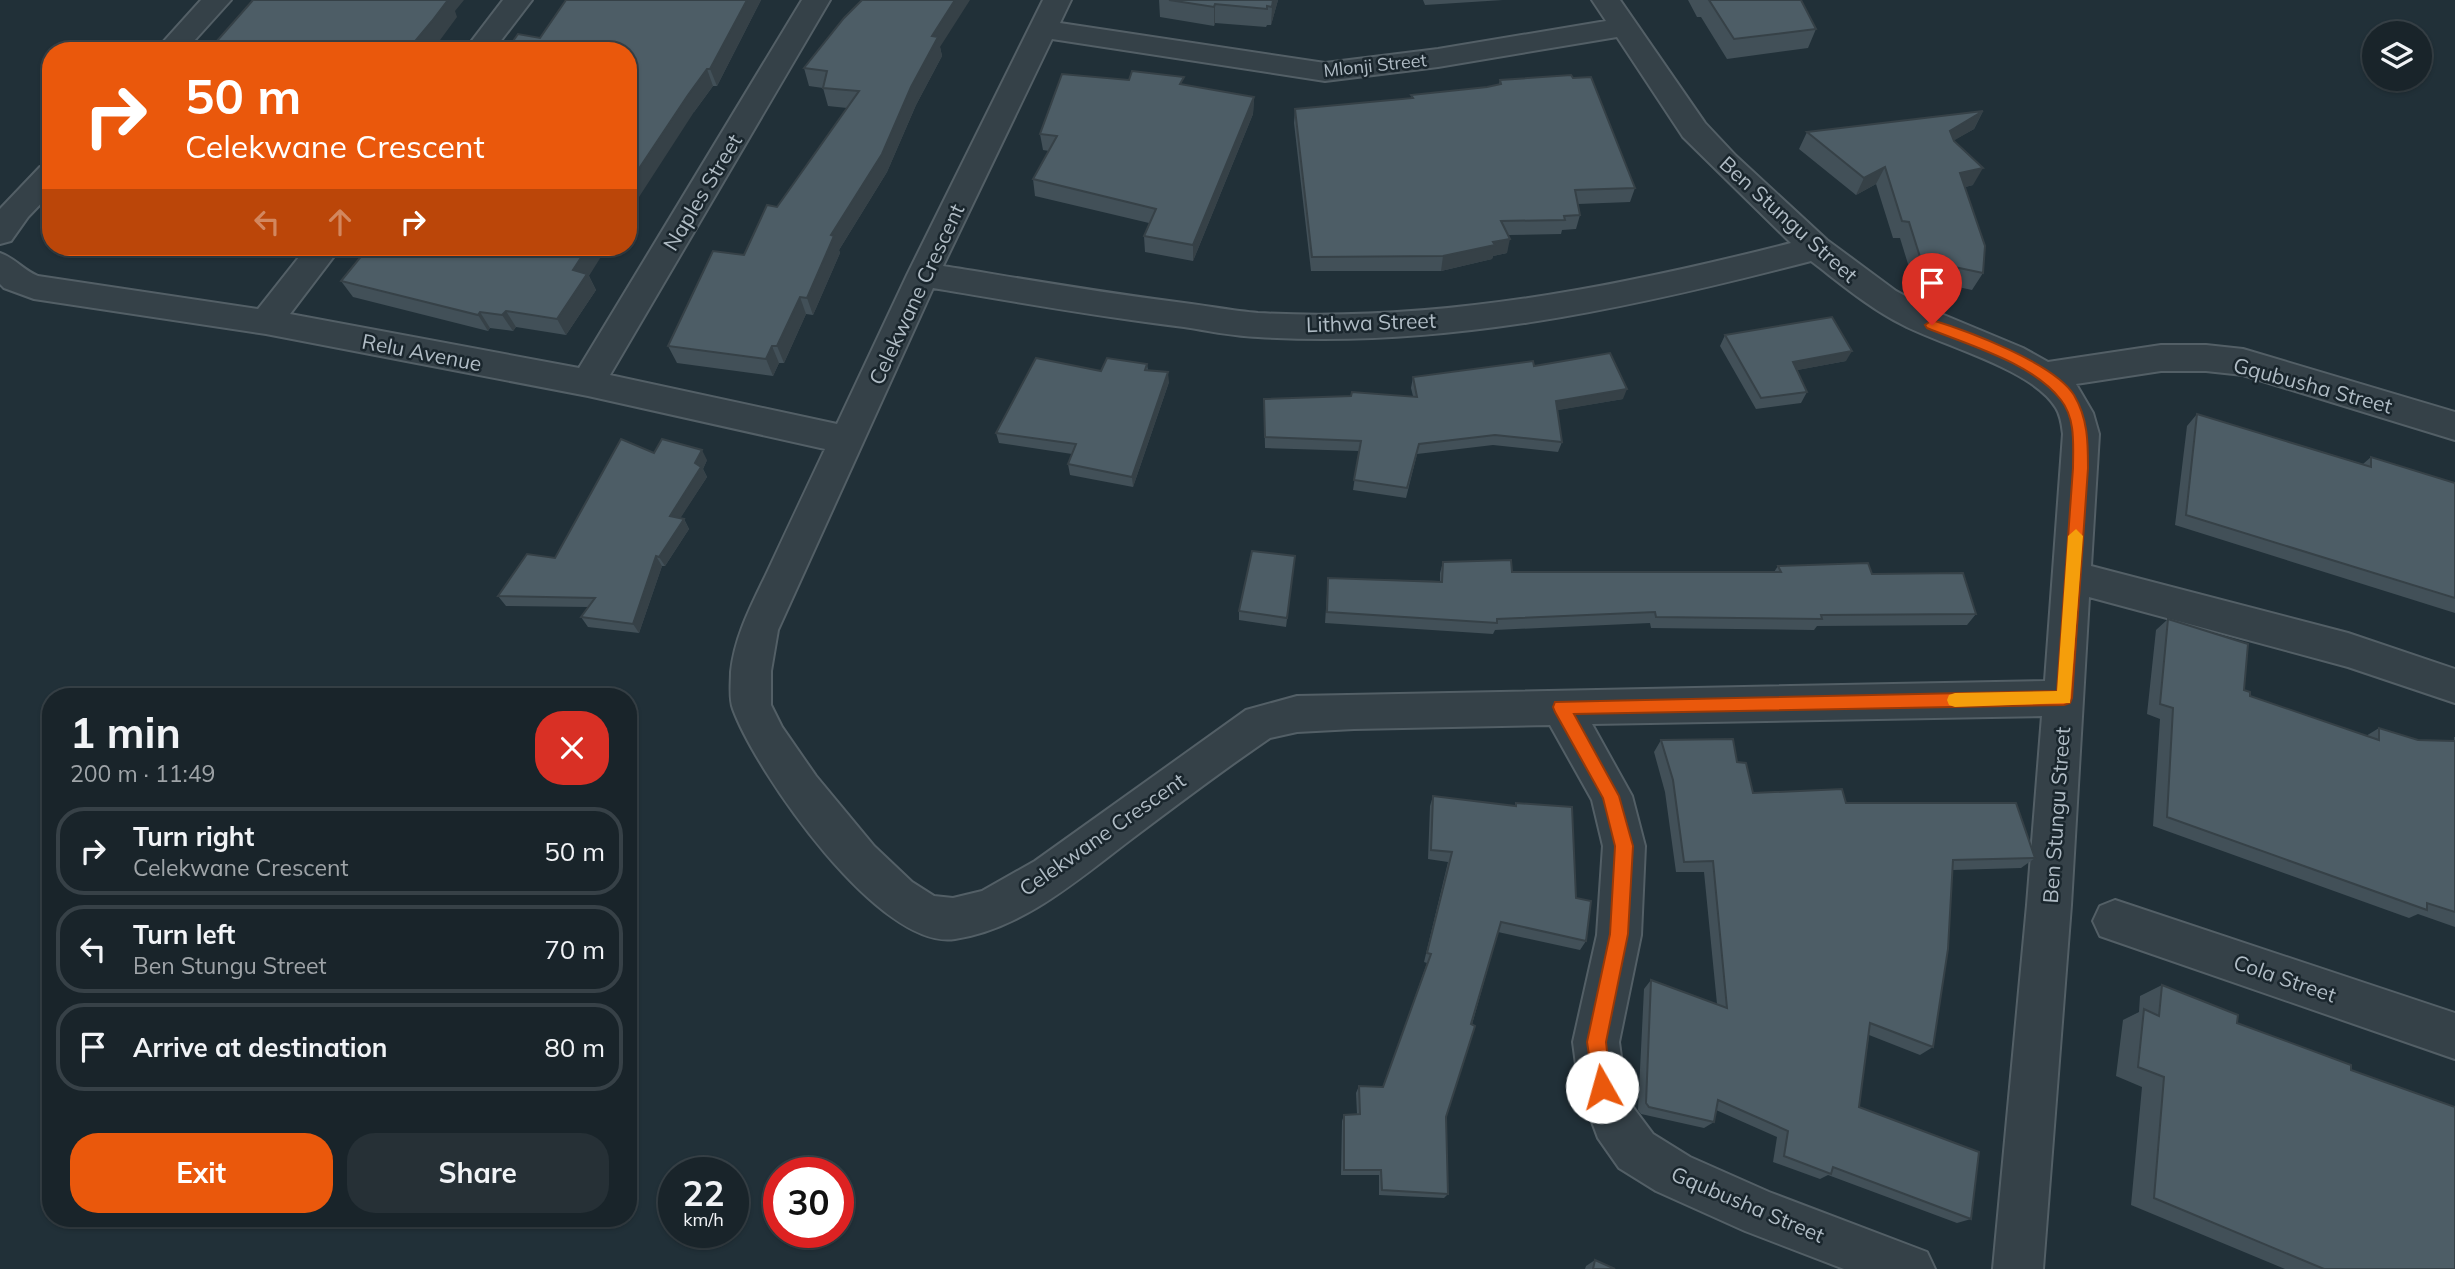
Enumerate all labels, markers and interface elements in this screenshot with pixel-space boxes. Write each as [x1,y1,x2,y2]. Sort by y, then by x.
map controls [2362,21,2432,91]
button: layers [2362,21,2432,91]
street label: Mlonji Street [1322,48,1428,82]
text: 50 m [185,65,301,126]
icon: right [70,70,161,161]
text: Celekwane Crescent [185,126,485,166]
street label: Naples Street [657,129,747,255]
street label: Ben Stungu Street [1715,150,1863,288]
street label: Celekwane Crescent [863,199,969,389]
icon: left [248,203,286,241]
icon: ahead [321,203,359,241]
icon: right [394,203,432,241]
pin [1902,253,1962,325]
icon: arrive [1913,264,1951,302]
street label: Lithwa Street [1305,307,1437,337]
street label: Relu Avenue [360,328,484,376]
street label: Gqubusha Street [2231,351,2395,419]
text: 1 min [70,706,181,759]
button: close [535,711,609,785]
street label: Ben Stungu Street [2037,726,2075,904]
text: 200 m · 11:49 [70,759,215,788]
street label: Celekwane Crescent [1014,767,1190,901]
text: Turn right [133,820,254,853]
icon: right [74,832,112,870]
text: 50 m [544,835,605,868]
text: Celekwane Crescent [133,853,349,882]
text: Turn left [133,918,235,951]
icon: left [74,930,112,968]
text: 70 m [544,933,605,966]
street label: Cola Street [2230,948,2340,1008]
text: Ben Stungu Street [133,951,326,980]
icon: arrive [74,1028,112,1066]
text: Arrive at destination [133,1031,388,1064]
text: 80 m [544,1031,605,1064]
position arrow [1565,1050,1639,1124]
button: Exit [70,1133,333,1213]
button: Share [347,1133,609,1213]
speed limit sign: 30 [763,1157,854,1248]
street label: Gqubusha Street [1668,1160,1828,1248]
text: 22 [682,1171,725,1215]
text: km/h [683,1208,724,1231]

